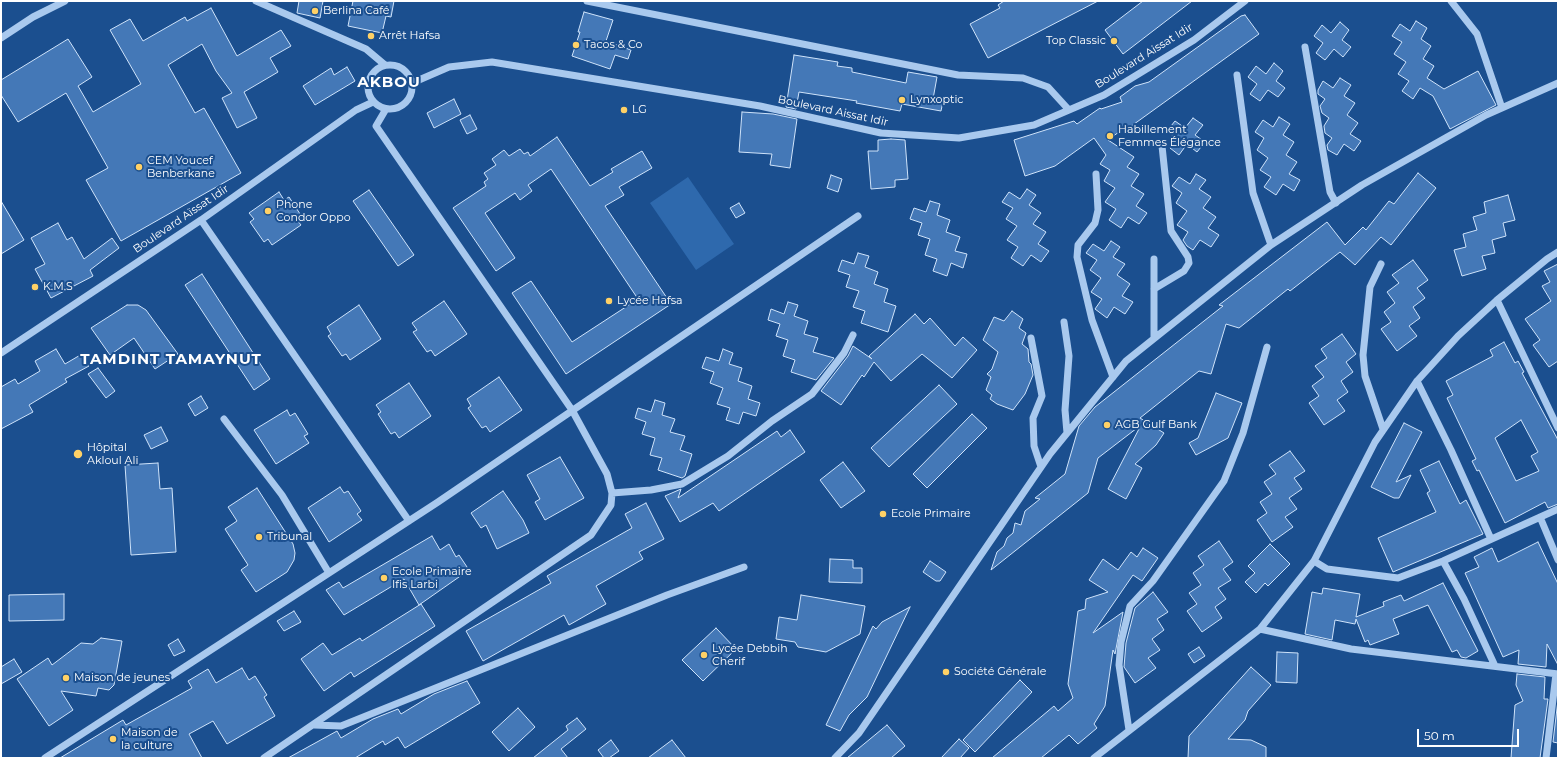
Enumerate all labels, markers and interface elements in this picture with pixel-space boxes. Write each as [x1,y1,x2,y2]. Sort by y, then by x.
place label: Berlina Café [323,4,389,18]
marker: Berlina Café [310,6,320,16]
street label: Boulevard Aissat Idir [1093,21,1195,91]
place label: Arrêt Hafsa [379,29,440,43]
marker: Arrêt Hafsa [366,31,376,41]
place label: Top Classic [1046,34,1106,48]
marker: Top Classic [1109,36,1119,46]
place label: Tacos & Co [584,38,642,52]
marker: Tacos & Co [571,40,581,50]
district label: AKBOU [357,74,421,92]
street label: Boulevard Aissat Idir [777,93,889,129]
place label: Lynxoptic [910,93,964,107]
marker: Lynxoptic [897,95,907,105]
place label: LG [632,103,647,117]
marker: LG [619,105,629,115]
place label: Habillement Femmes Élégance [1118,123,1221,149]
marker: Habillement Femmes Élégance [1105,131,1115,141]
place label: CEM Youcef Benberkane [147,154,215,180]
marker: CEM Youcef Benberkane [134,162,144,172]
street label: Boulevard Aïssat Idir [131,182,231,256]
place label: Phone Condor Oppo [276,198,351,224]
marker: Phone Condor Oppo [263,206,273,216]
place label: K.M.S [43,280,73,294]
marker: K.M.S [30,282,40,292]
place label: Lycée Hafsa [617,294,683,308]
marker: Lycée Hafsa [604,296,614,306]
district label: TAMDINT TAMAYNUT [80,351,262,369]
place label: AGB Gulf Bank [1115,418,1197,432]
marker: AGB Gulf Bank [1102,420,1112,430]
place label: Hôpital Akloul Ali [87,441,138,467]
marker: Hôpital Akloul Ali [72,448,84,460]
place label: Ecole Primaire [891,507,971,521]
marker: Ecole Primaire [878,509,888,519]
place label: Tribunal [267,530,312,544]
marker: Tribunal [254,532,264,542]
place label: Ecole Primaire Ifis Larbi [392,565,472,591]
marker: Ecole Primaire Ifis Larbi [379,573,389,583]
place label: Lycée Debbih Cherif [712,642,788,668]
marker: Lycée Debbih Cherif [699,650,709,660]
place label: Société Générale [954,665,1046,679]
marker: Société Générale [941,667,951,677]
place label: Maison de jeunes [74,671,170,685]
marker: Maison de jeunes [61,673,71,683]
scale bar [1419,721,1521,747]
place label: Maison de la culture [121,726,178,752]
text: 50 m [1424,728,1455,743]
marker: Maison de la culture [108,734,118,744]

